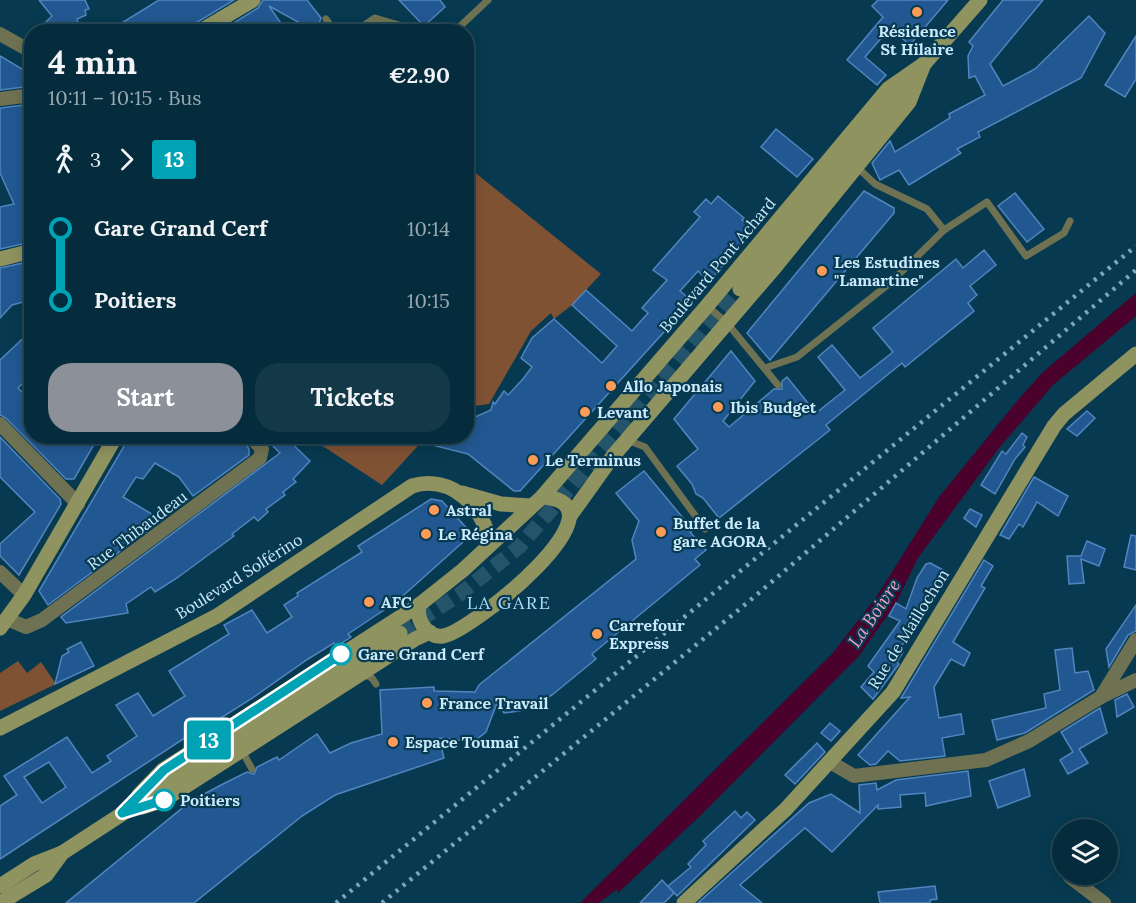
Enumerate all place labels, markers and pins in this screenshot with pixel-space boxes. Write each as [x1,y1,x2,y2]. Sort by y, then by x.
marker: Résidence St Hilaire [910,5,924,19]
place label: Résidence St Hilaire [878,21,956,59]
place label: Les Estudines "Lamartine" [834,252,940,290]
marker: Les Estudines "Lamartine" [815,264,829,278]
place label: Allo Japonais [623,376,723,396]
marker: Allo Japonais [604,379,618,393]
place label: Ibis Budget [730,397,817,417]
marker: Ibis Budget [711,400,725,414]
place label: Levant [597,402,649,422]
marker: Levant [578,405,592,419]
place label: Le Terminus [545,450,641,470]
marker: Le Terminus [526,453,540,467]
place label: Astral [446,500,492,520]
marker: Astral [427,503,441,517]
place label: Buffet de la gare AGORA [673,513,767,551]
place label: Le Régina [438,524,513,544]
marker: Buffet de la gare AGORA [654,525,668,539]
marker: Le Régina [419,527,433,541]
place label: AFC [381,592,412,612]
marker: AFC [362,595,376,609]
place label: Carrefour Express [609,615,685,653]
marker: Carrefour Express [590,627,604,641]
marker: Gare Grand Cerf [330,643,352,665]
place label: Gare Grand Cerf [358,644,485,664]
place label: France Travail [439,693,548,713]
marker: France Travail [420,696,434,710]
place label: Espace Toumaï [405,732,519,752]
marker: Espace Toumaï [386,735,400,749]
marker: Poitiers [153,789,175,811]
place label: Poitiers [180,790,240,810]

